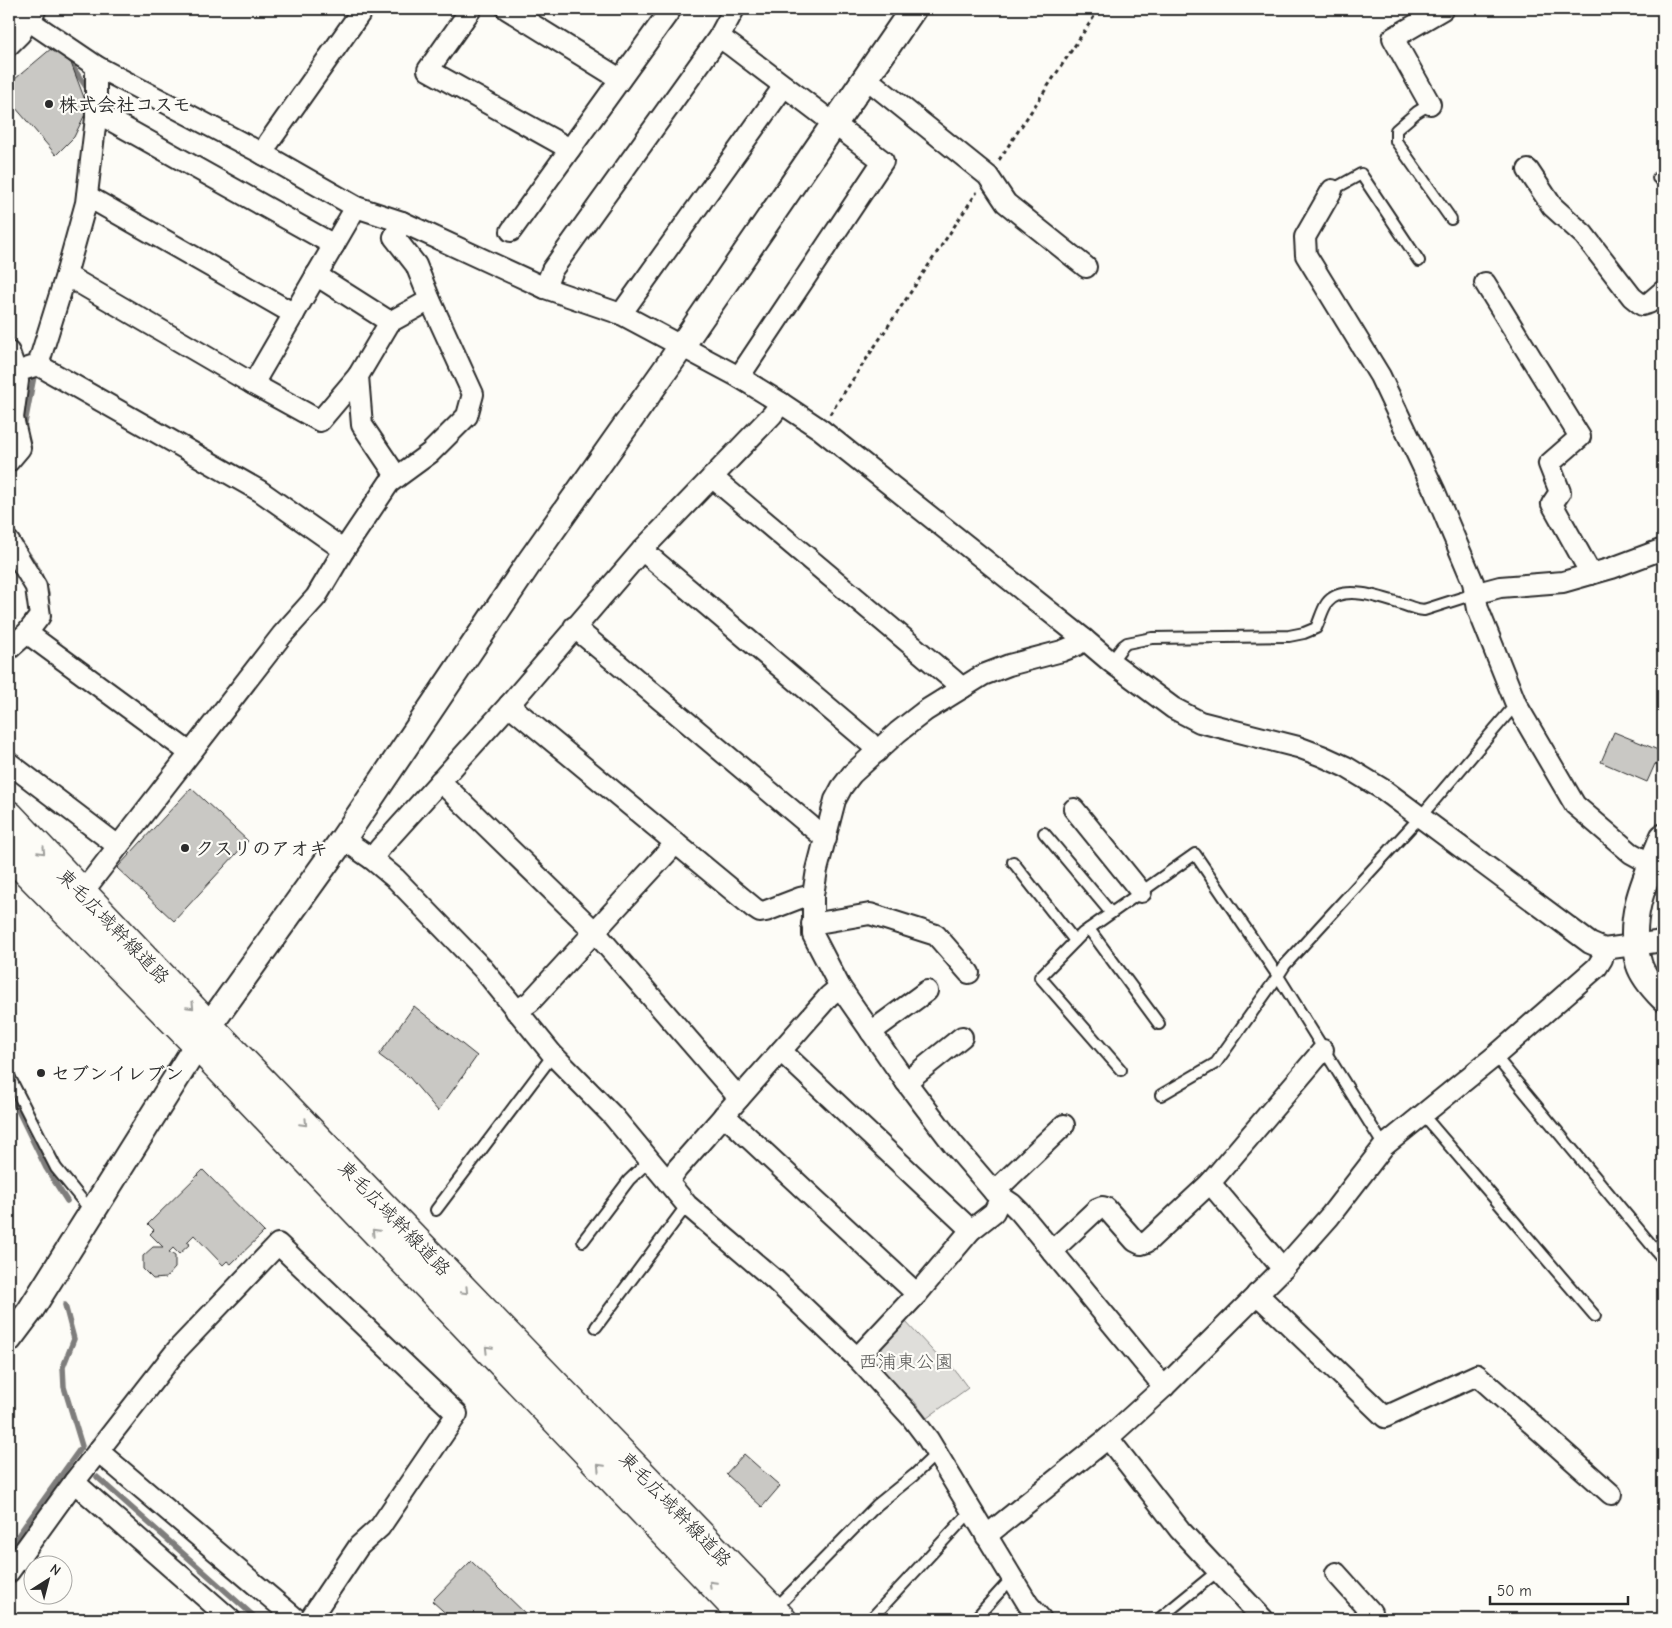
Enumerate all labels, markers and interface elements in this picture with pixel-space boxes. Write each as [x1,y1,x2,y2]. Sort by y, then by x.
place label: 株式会社コスモ [59,94,191,116]
marker: 株式会社コスモ [43,98,55,110]
place label: クスリのアオキ [195,838,328,860]
marker: クスリのアオキ [179,842,191,854]
one-way arrow [36,845,45,854]
street label: 東毛広域幹線道路 [53,864,174,989]
one-way arrow [185,1001,194,1010]
place label: セブンイレブン [51,1063,184,1085]
marker: セブンイレブン [35,1067,47,1079]
one-way arrow [298,1118,307,1127]
street label: 東毛広域幹線道路 [334,1156,455,1281]
one-way arrow [372,1228,381,1237]
one-way arrow [459,1285,468,1294]
one-way arrow [484,1346,493,1355]
park label: 西浦東公園 [858,1351,954,1373]
street label: 東毛広域幹線道路 [615,1447,736,1572]
one-way arrow [597,1463,606,1472]
north arrow [22,1556,72,1606]
text: N [47,1560,64,1579]
scale bar [1490,1573,1627,1605]
one-way arrow [709,1581,718,1590]
text: 50 m [1497,1582,1532,1600]

